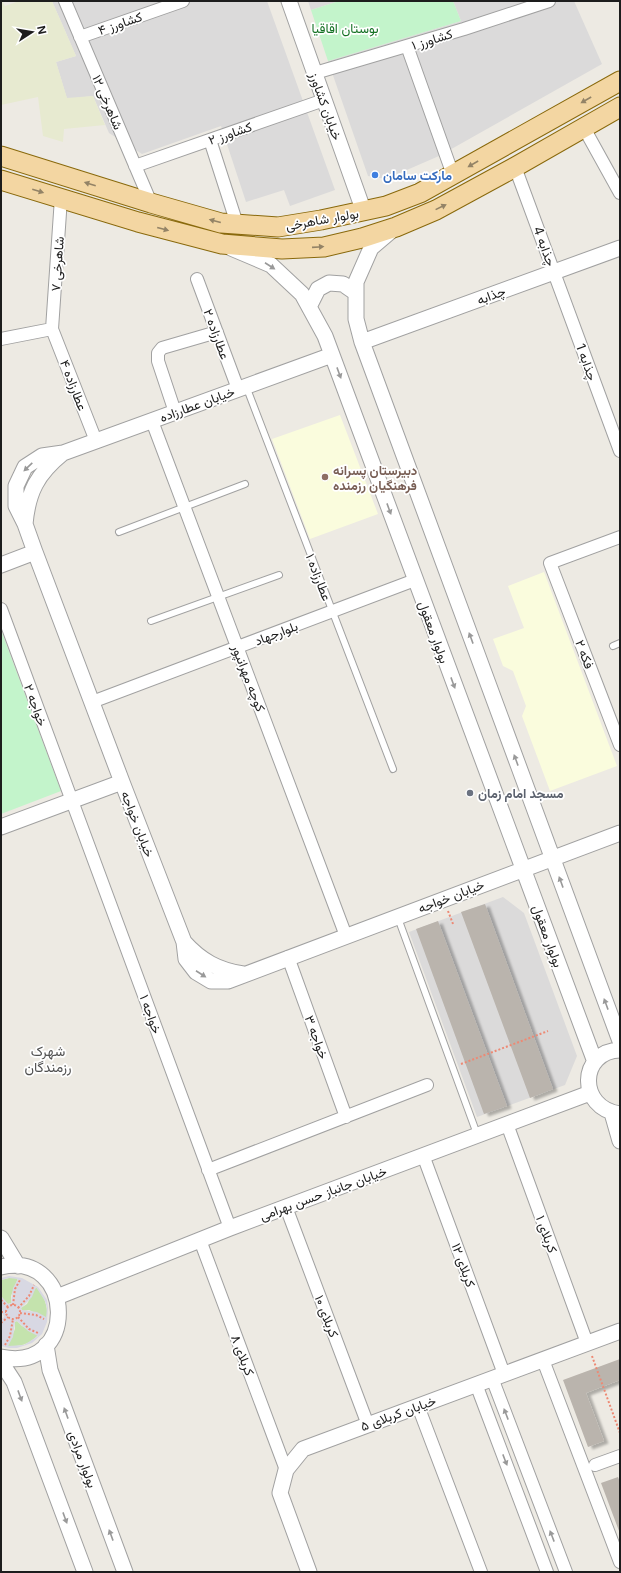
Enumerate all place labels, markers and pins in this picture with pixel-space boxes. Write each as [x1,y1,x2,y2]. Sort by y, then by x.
place label: مارکت سامان [383,167,452,184]
marker: مارکت سامان [370,170,380,180]
place label: دبیرستان پسرانه فرهنگیان رزمنده [333,462,417,494]
marker: دبیرستان پسرانه فرهنگیان رزمنده [320,472,330,482]
place label: مسجد امام زمان [478,785,563,802]
marker: مسجد امام زمان [465,788,475,798]

